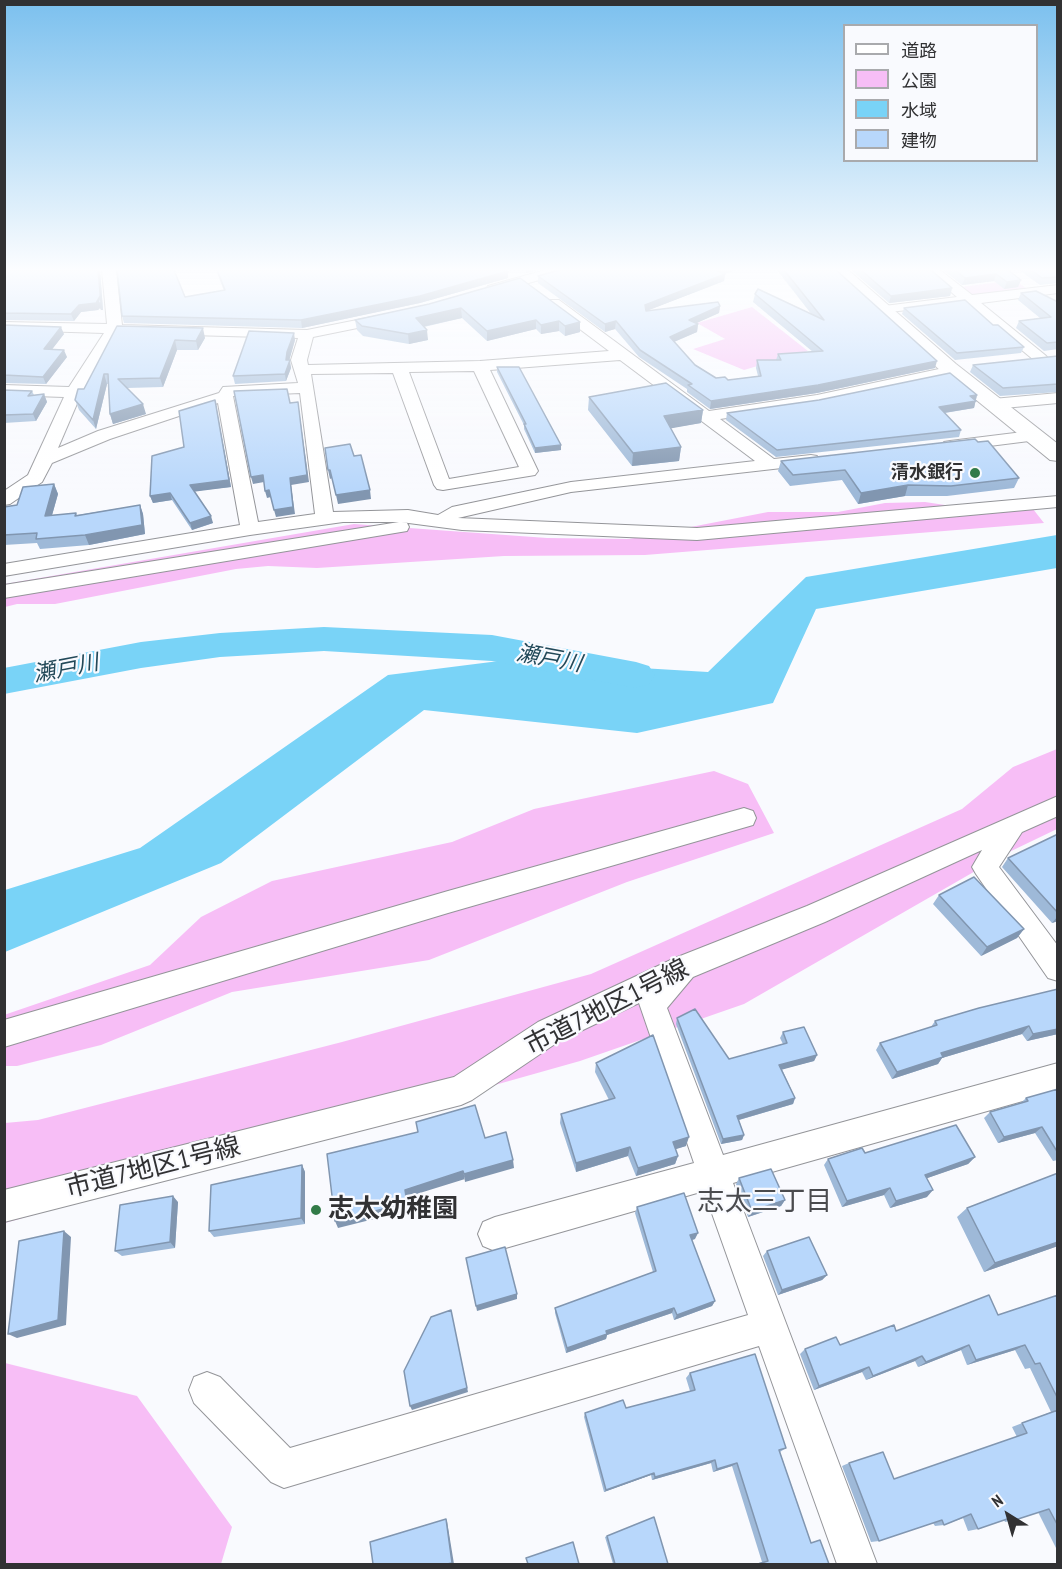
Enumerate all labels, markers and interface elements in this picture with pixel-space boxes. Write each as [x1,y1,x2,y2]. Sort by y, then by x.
legend [843,24,1038,162]
text: 道路 [901,39,937,62]
text: 公園 [901,69,937,92]
text: 水域 [901,99,937,122]
text: 建物 [901,129,937,152]
place label: 清水銀行 [891,462,963,484]
marker: 清水銀行 [968,466,982,480]
water label: 瀬戸川 [514,640,584,678]
water label: 瀬戸川 [31,650,101,688]
street label: 市道7地区1号線 [520,953,694,1063]
street label: 市道7地区1号線 [62,1131,244,1205]
district label: 志太三丁目 [698,1186,832,1218]
place label: 志太幼稚園 [328,1194,458,1226]
marker: 志太幼稚園 [309,1203,323,1217]
north arrow [978,1485,1038,1545]
text: N [988,1490,1007,1511]

